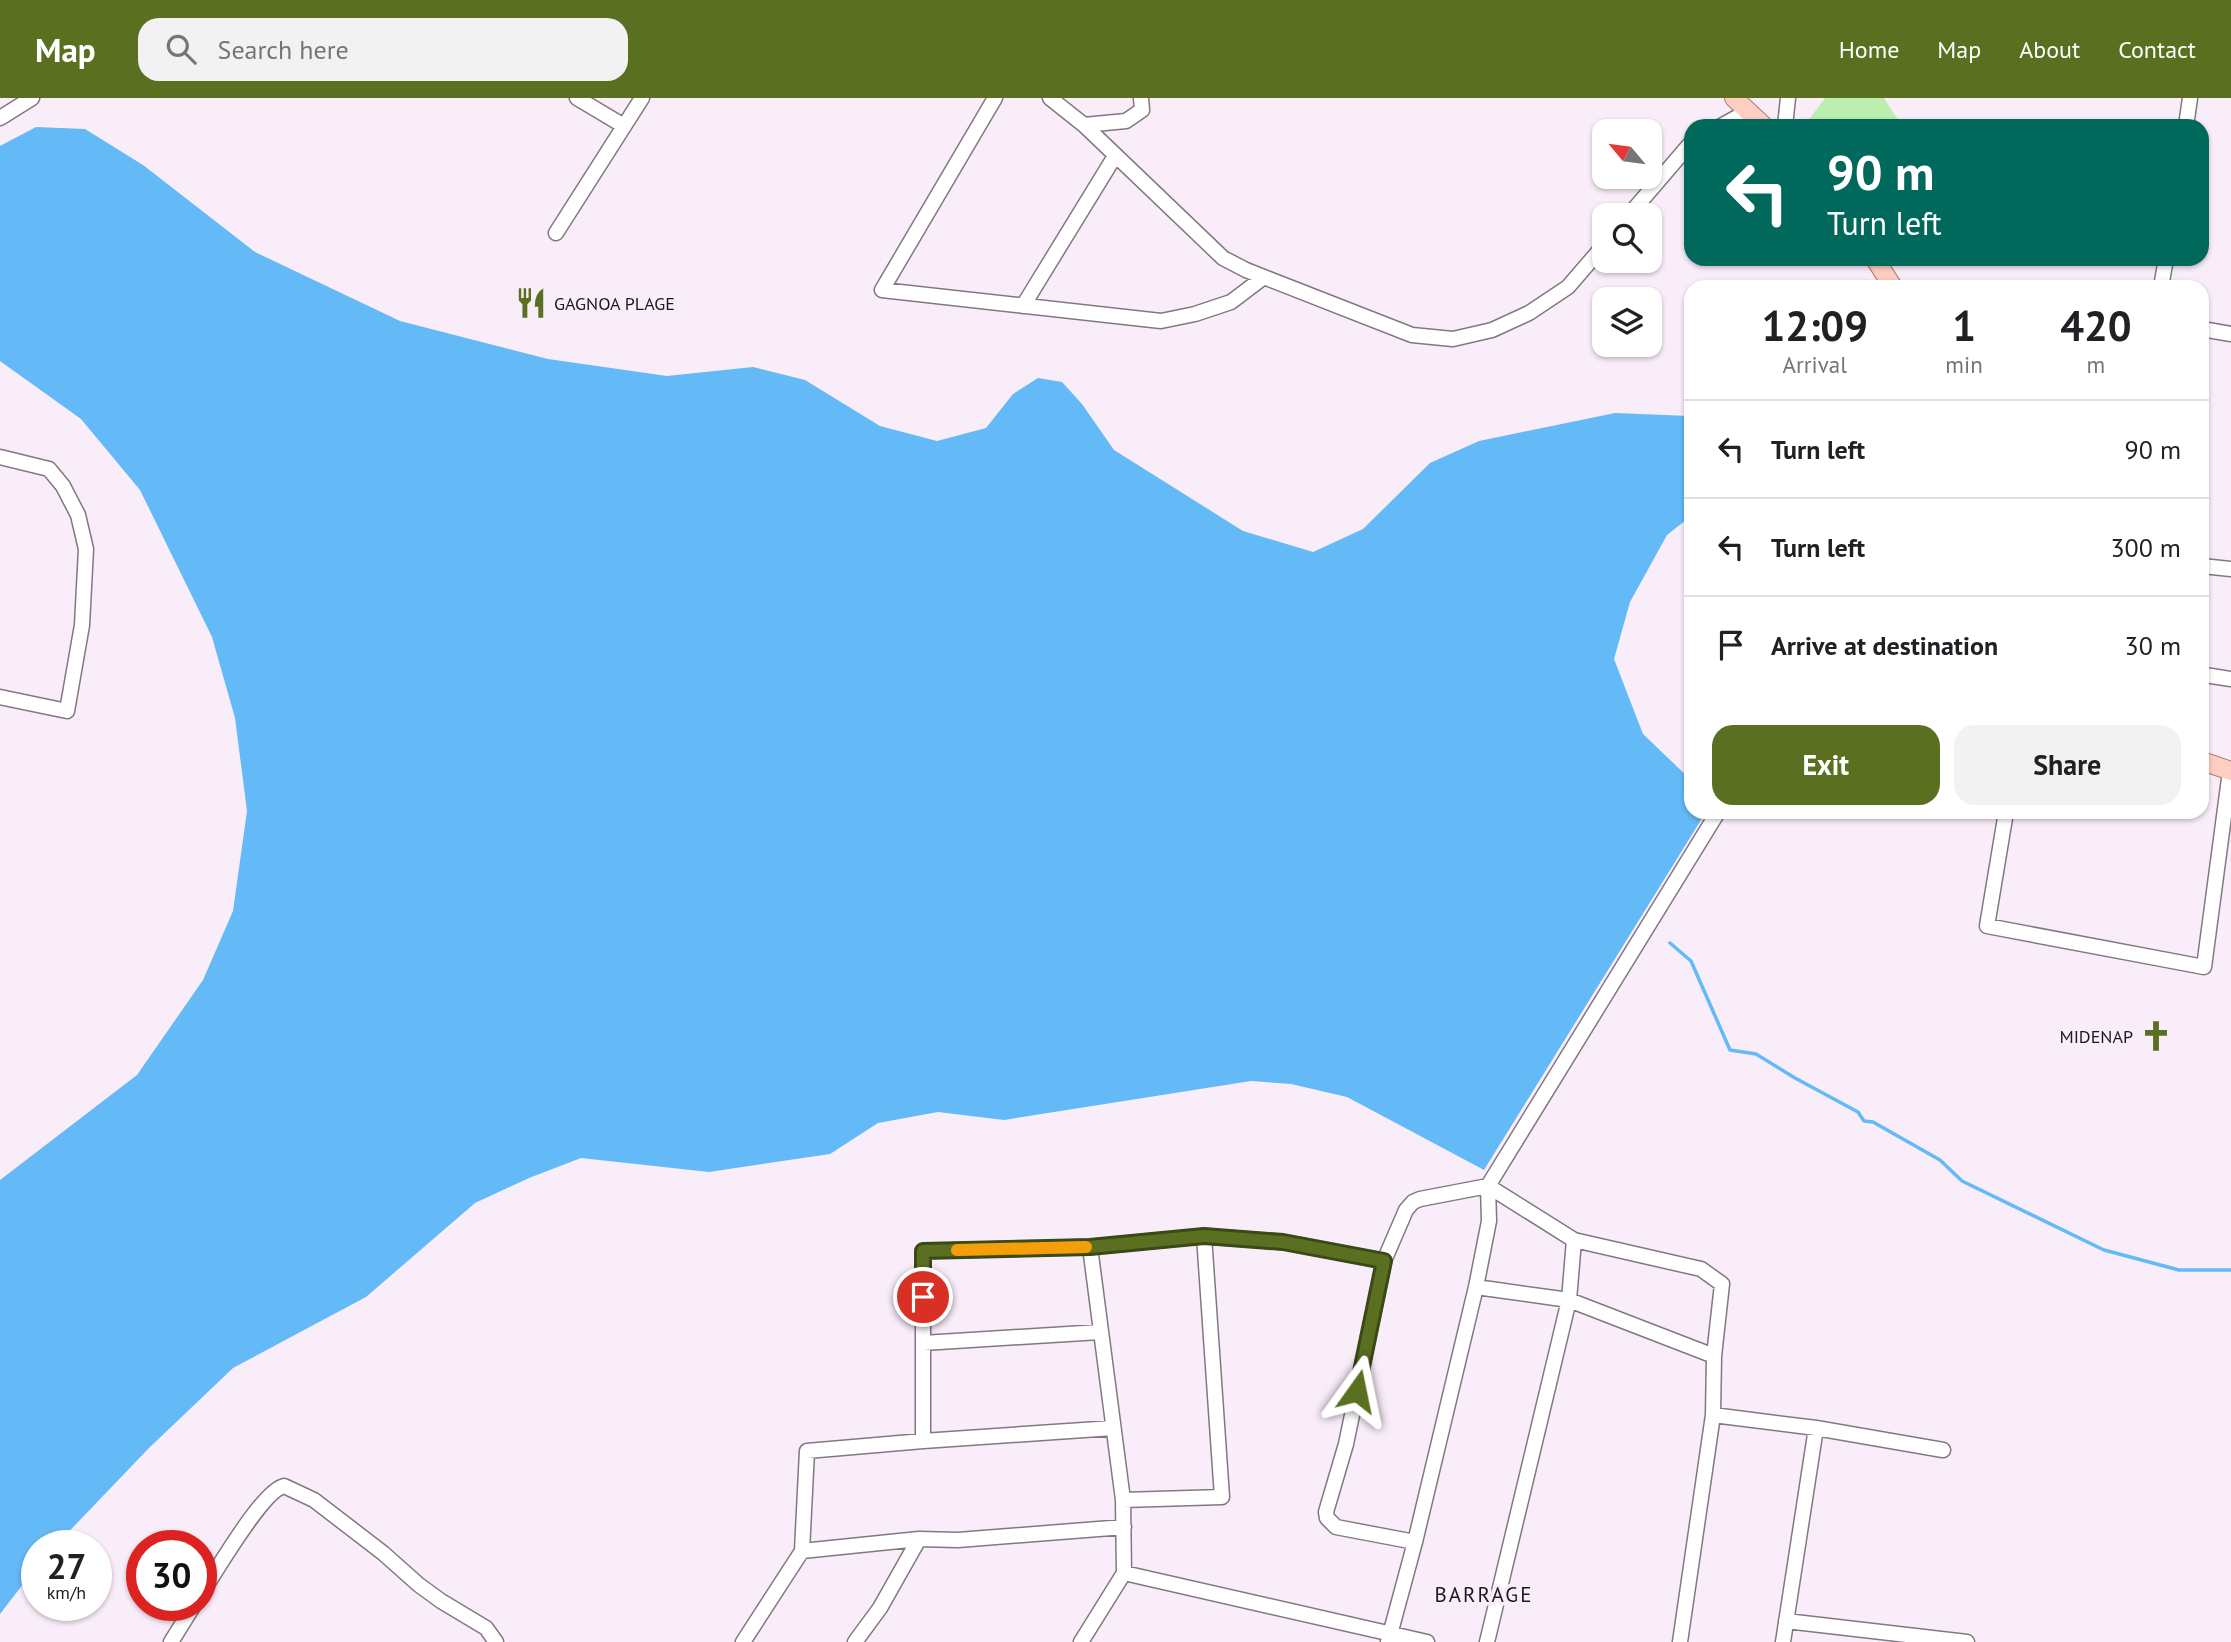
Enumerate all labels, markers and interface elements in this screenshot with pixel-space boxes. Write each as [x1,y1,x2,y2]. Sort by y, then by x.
search box [138,18,628,81]
text: Map [35,28,96,71]
icon: search [162,30,200,68]
text: Search here [218,33,349,66]
text: Home [1839,34,1899,65]
text: Map [1937,34,1981,65]
text: About [2019,34,2080,65]
text: Contact [2118,34,2196,65]
north arrow [1592,119,1662,189]
map controls [1592,119,1662,357]
text: 90 m [1827,140,1934,204]
icon: left [1712,147,1803,238]
text: Turn left [1827,202,1942,244]
button: search [1592,203,1662,273]
restaurant icon: GAGNOA PLAGE [514,286,548,320]
button: layers [1592,287,1662,357]
place label: GAGNOA PLAGE [554,292,675,315]
text: 12:09 [1761,298,1868,353]
text: 1 [1952,298,1976,353]
text: 420 [2060,298,2132,353]
text: Arrival [1782,350,1847,379]
text: min [1945,350,1983,379]
text: m [2087,350,2105,379]
icon: left [1712,430,1750,468]
text: Turn left [1771,433,1865,466]
text: 90 m [2125,433,2181,466]
icon: left [1712,528,1750,566]
text: Turn left [1771,531,1865,564]
text: 300 m [2110,531,2181,564]
icon: arrive [1712,626,1750,664]
text: Arrive at destination [1771,629,1998,662]
text: 30 m [2125,629,2181,662]
button: Exit [1712,725,1940,805]
button: Share [1954,725,2181,805]
church icon: MIDENAP [2139,1019,2173,1053]
place label: MIDENAP [2059,1025,2133,1048]
pin [893,1267,953,1327]
icon: arrive [904,1278,942,1316]
position arrow [1320,1354,1394,1428]
speed limit sign: 30 [126,1530,217,1621]
text: 27 [47,1543,86,1589]
text: km/h [47,1581,86,1604]
district label: BARRAGE [1435,1581,1533,1608]

